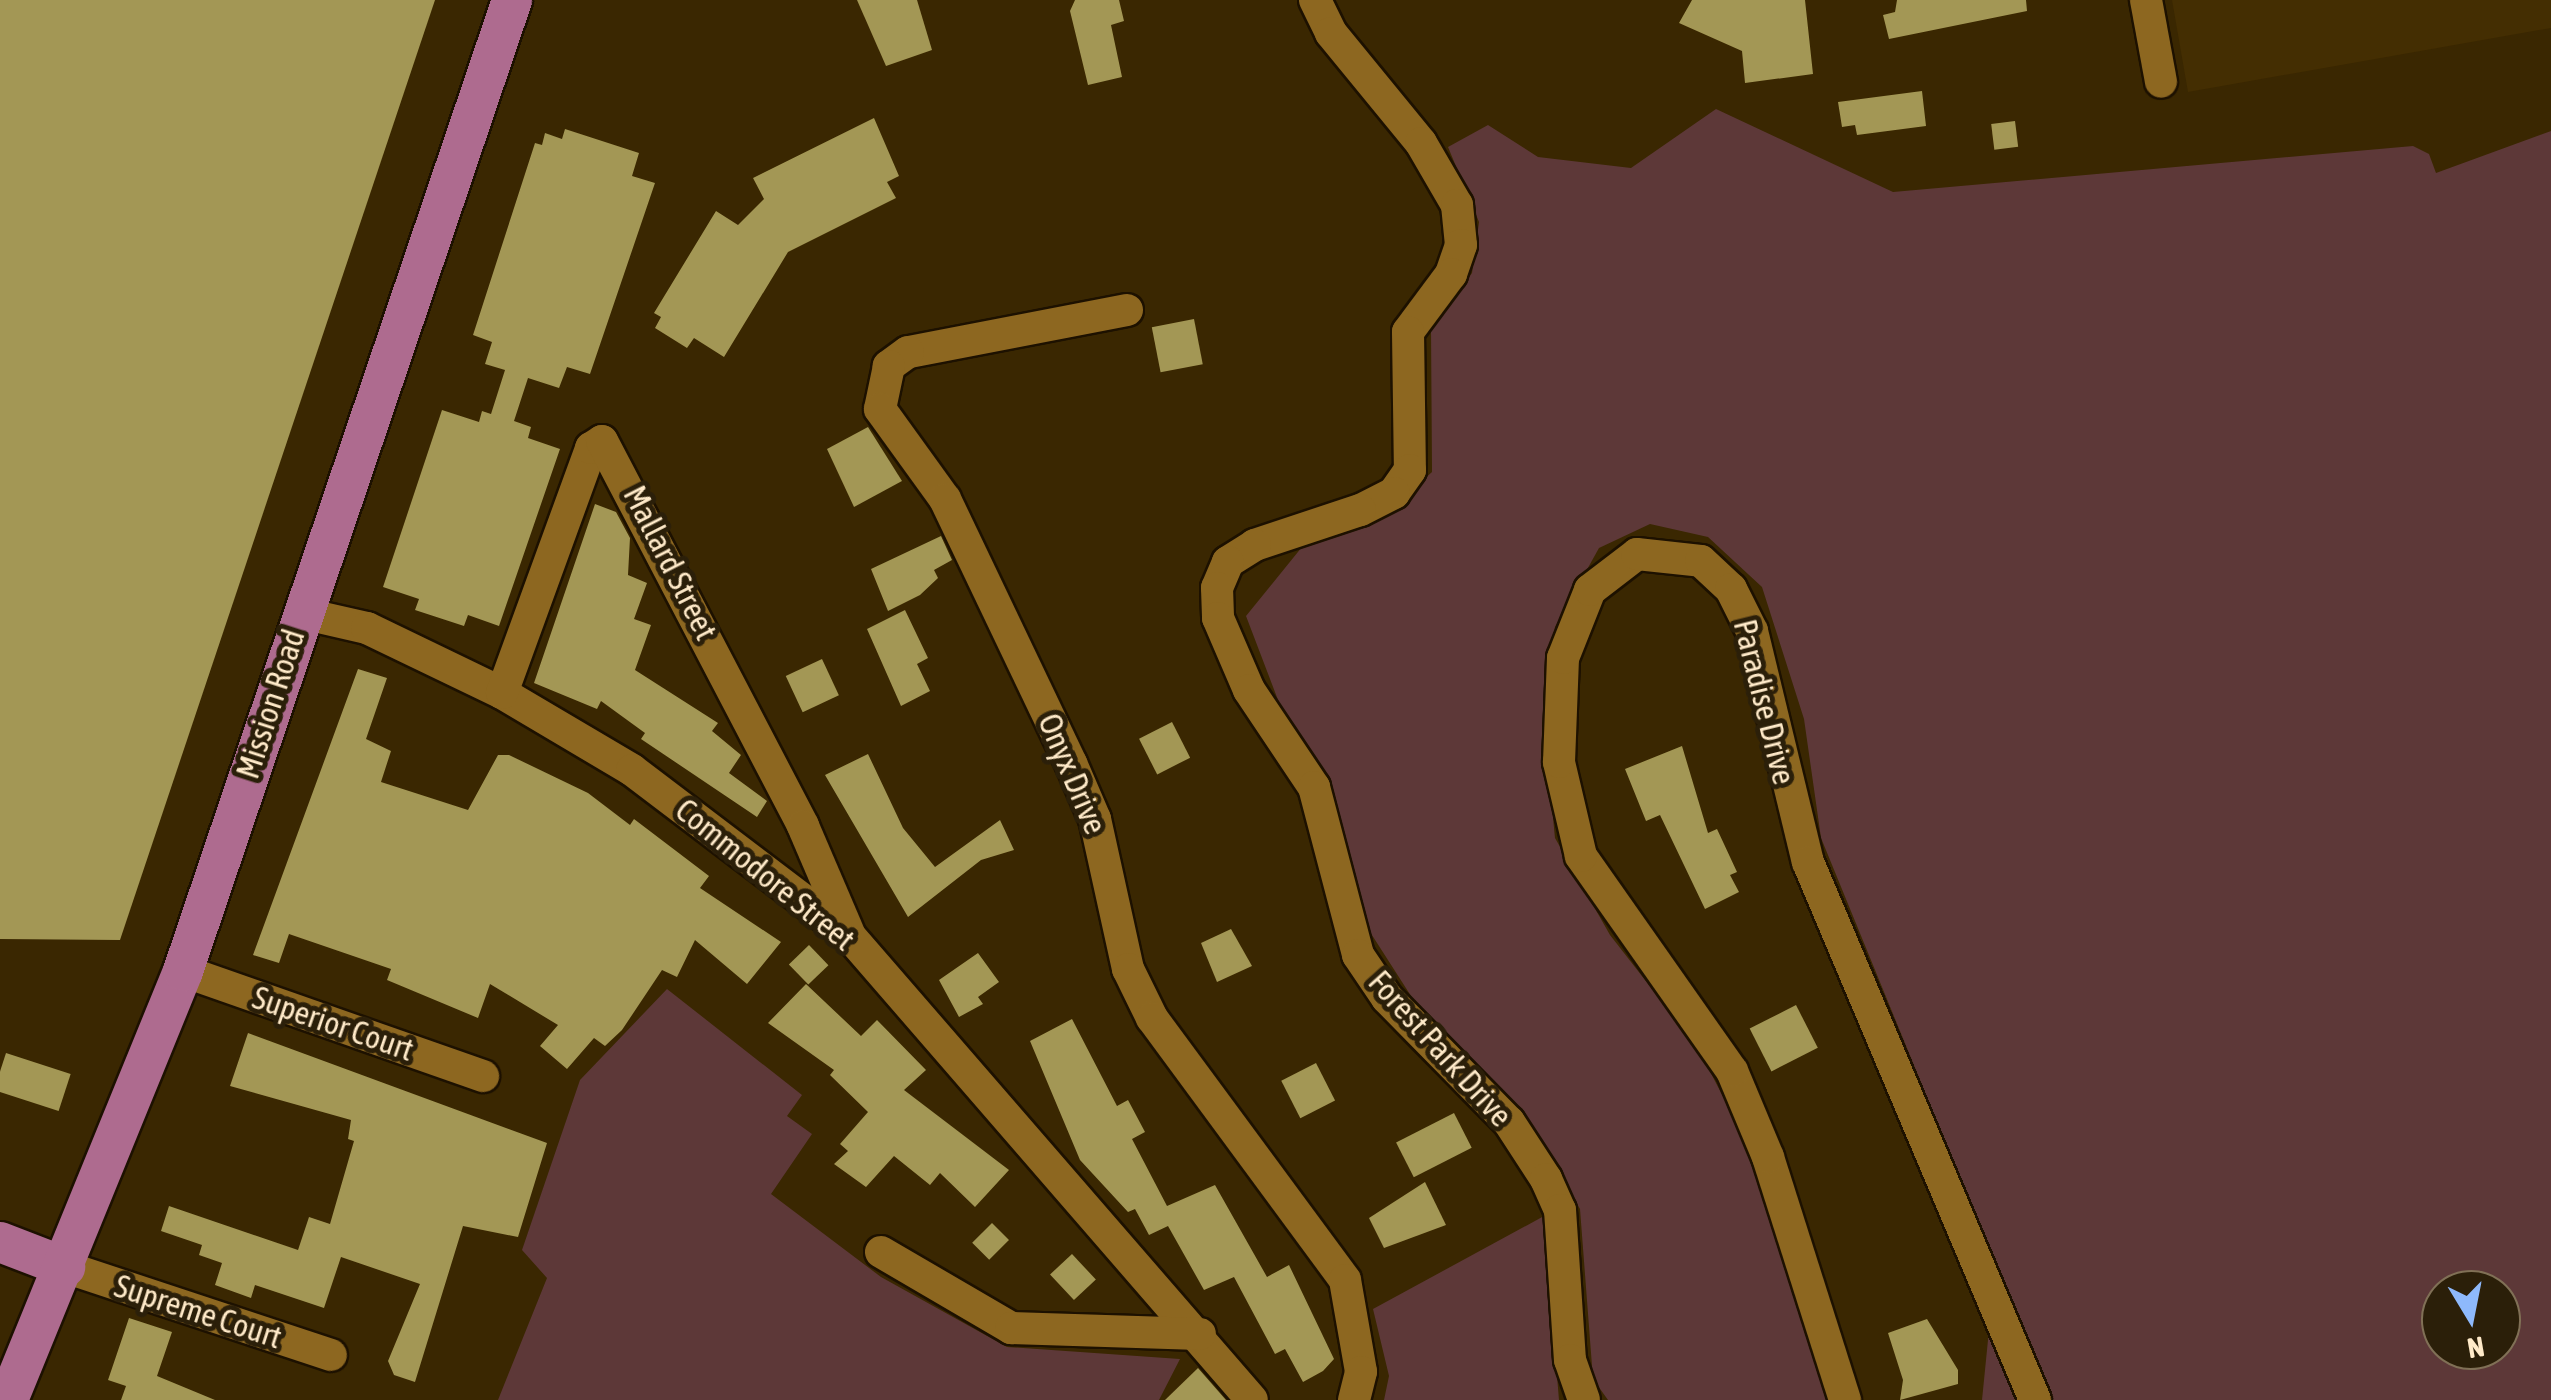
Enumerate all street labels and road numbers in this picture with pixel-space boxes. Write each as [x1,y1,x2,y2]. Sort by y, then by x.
street label: Mallard Street [615,480,725,646]
street label: Paradise Drive [1725,616,1803,788]
street label: Mission Road [229,624,313,784]
street label: Onyx Drive [1030,708,1114,840]
street label: Commodore Street [668,791,862,959]
street label: Forest Park Drive [1360,963,1520,1135]
street label: Superior Court [248,979,418,1069]
street label: Supreme Court [110,1267,286,1357]

